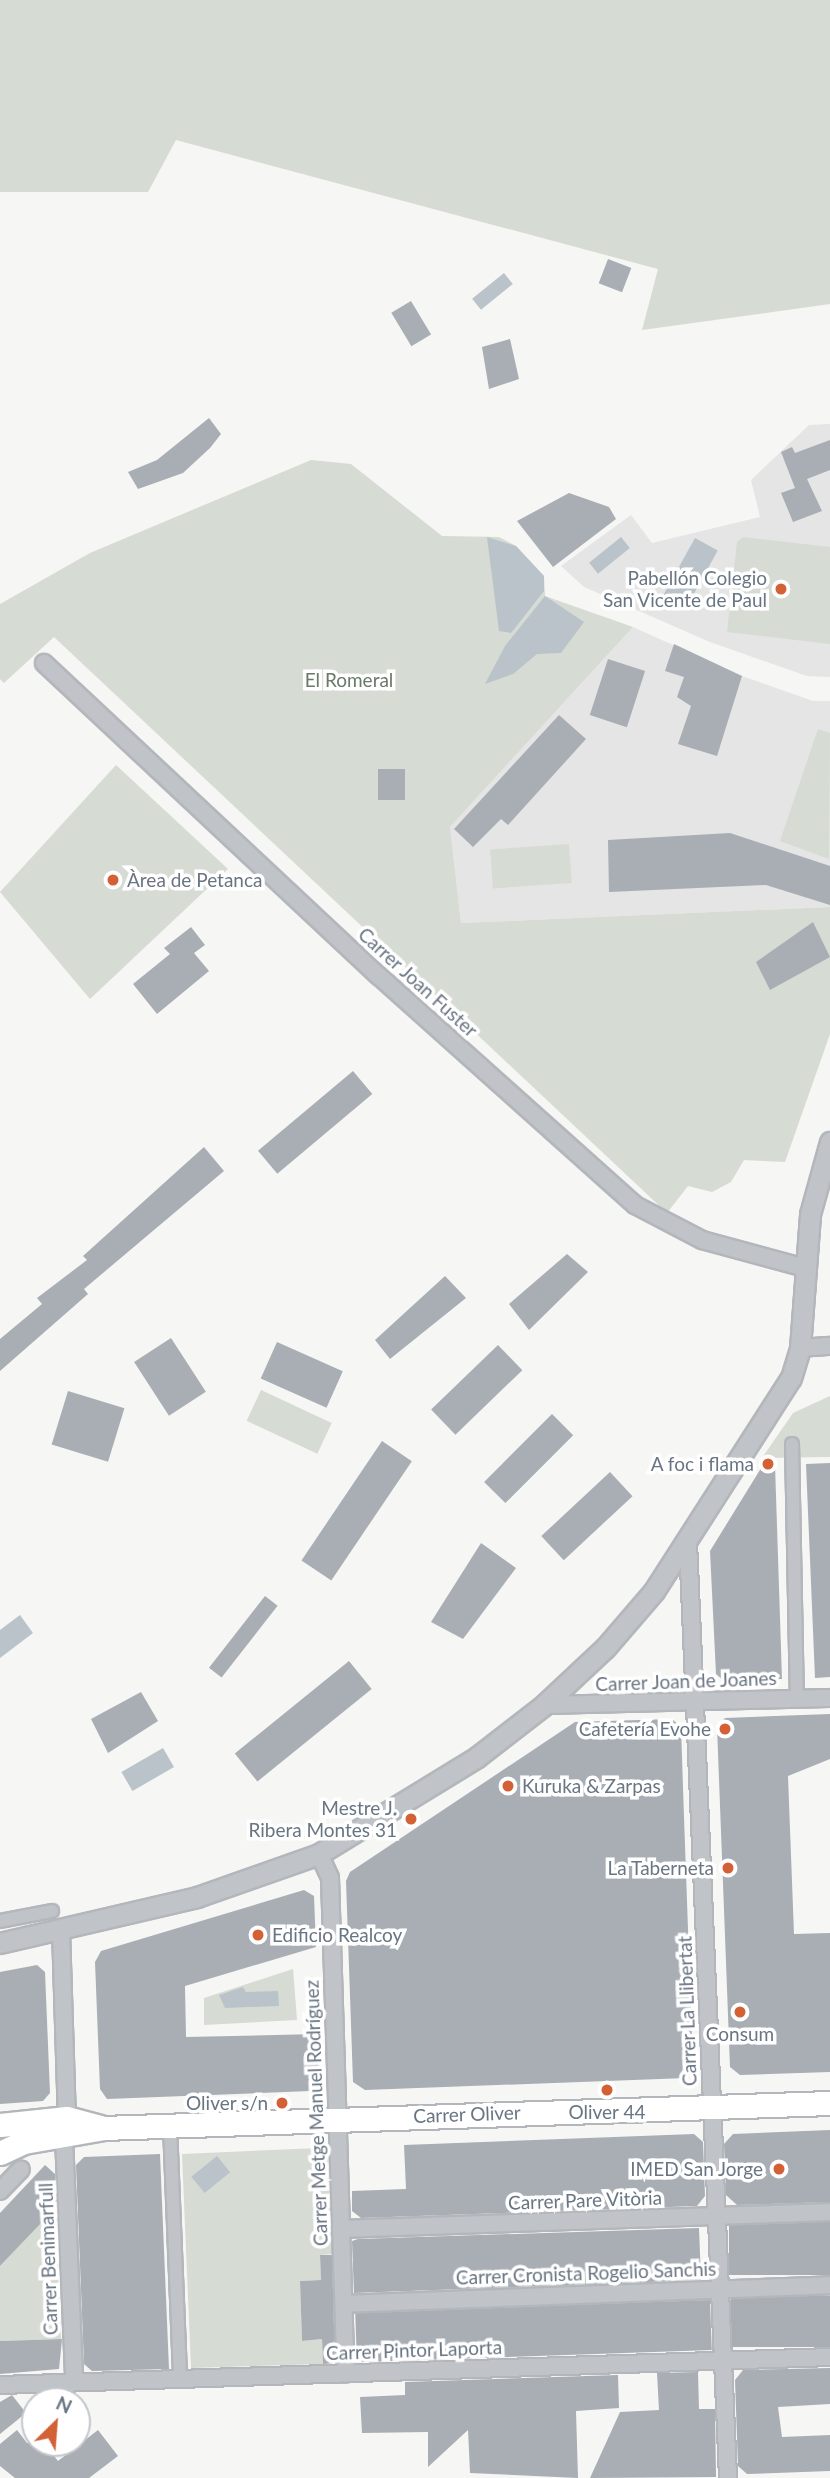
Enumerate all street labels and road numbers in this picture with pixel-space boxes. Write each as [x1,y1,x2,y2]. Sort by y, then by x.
street label: Carrer Joan Fuster [353,922,483,1042]
street label: Carrer Joan de Joanes [594,1666,778,1696]
street label: Carrer La Llibertat [673,1935,701,2087]
street label: Carrer Metge Manuel Rodríguez [300,1979,332,2247]
street label: Carrer Oliver [413,2101,521,2127]
street label: Carrer Benimarfull [34,2182,62,2336]
street label: Carrer Pare Vitòria [507,2186,663,2214]
street label: Carrer Cronista Rogelio Sanchis [455,2257,717,2289]
street label: Carrer Pintor Laporta [325,2336,503,2364]

